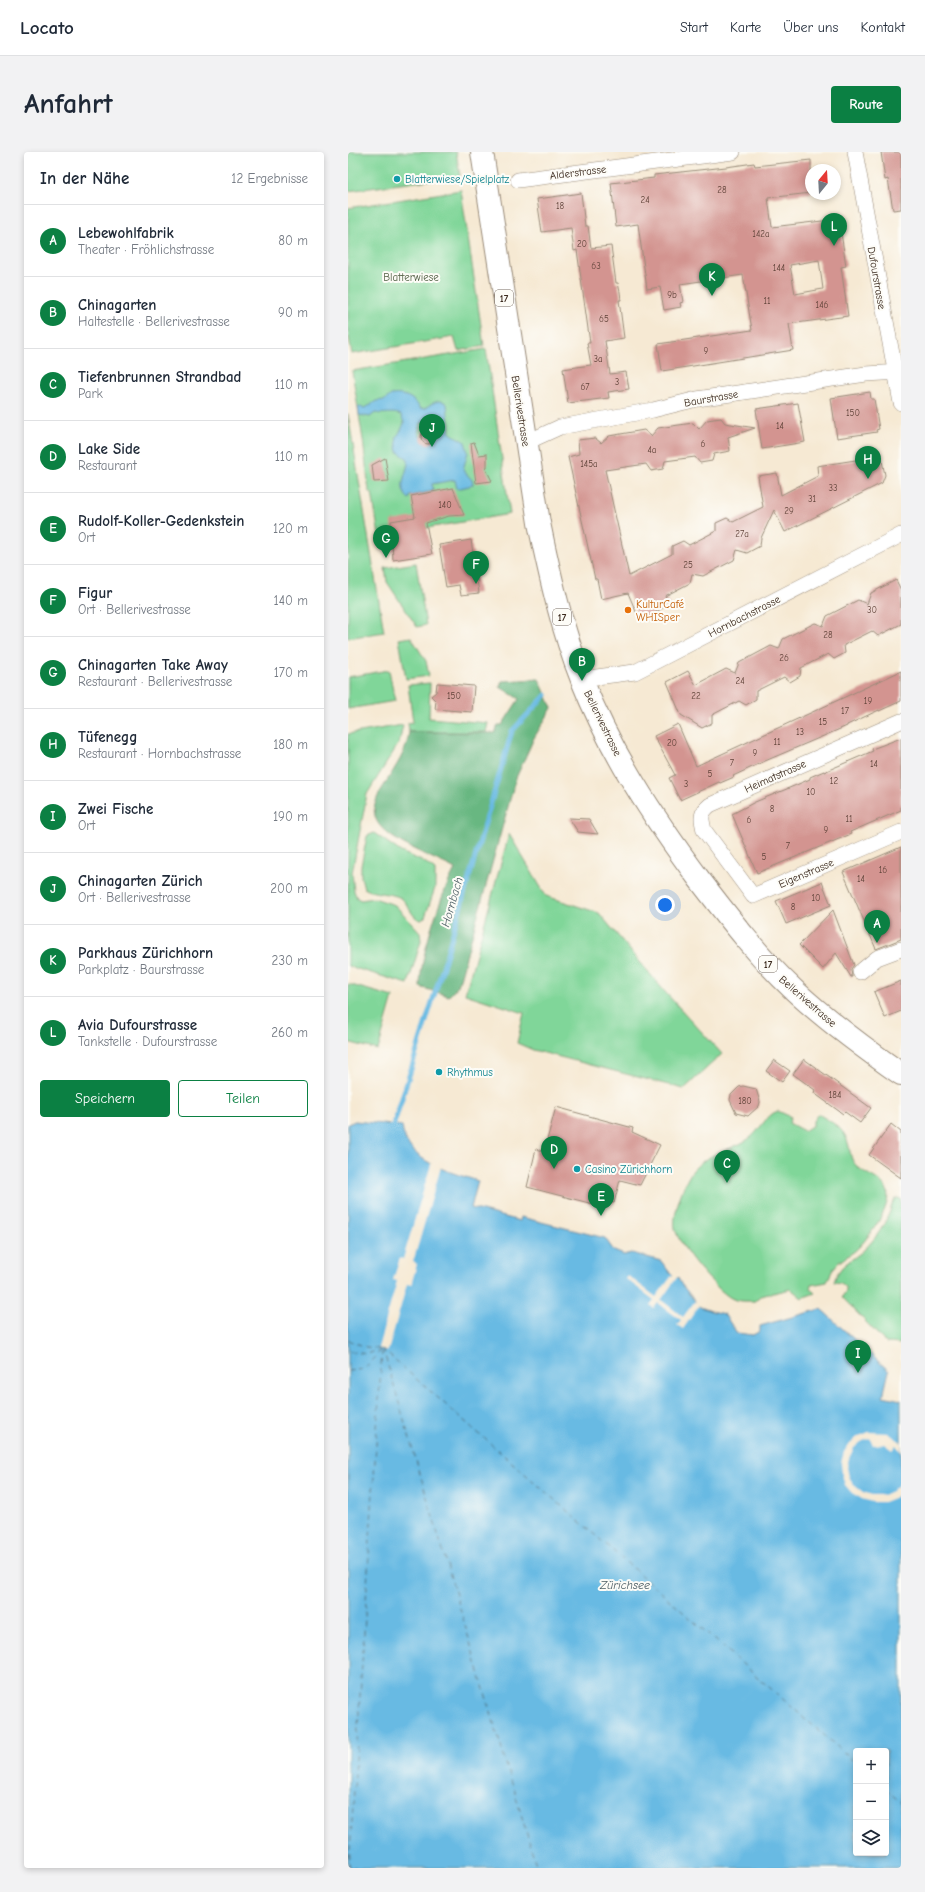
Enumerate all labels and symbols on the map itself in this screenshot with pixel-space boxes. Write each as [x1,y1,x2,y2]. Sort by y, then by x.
street label: Alderstrasse [549,163,607,182]
north arrow [805,164,841,200]
place label: Blatterwiese/Spielplatz [405,173,510,186]
marker: Blatterwiese/Spielplatz [392,174,402,184]
house number: 28 [717,185,727,195]
house number: 24 [640,195,650,205]
house number: 18 [556,201,564,211]
pin: L [821,213,847,246]
house number: 142a [752,229,770,239]
house number: 20 [577,239,587,249]
street label: Dufourstrasse [865,246,888,311]
house number: 63 [591,261,601,271]
pin: K [699,263,725,296]
house number: 144 [773,263,785,273]
park label: Blatterwiese [383,271,439,284]
road number: 17 [495,290,513,306]
house number: 9b [667,290,677,300]
house number: 11 [763,296,771,306]
house number: 146 [816,300,829,310]
house number: 65 [599,314,609,324]
house number: 9 [704,346,709,356]
house number: 3a [593,354,603,364]
street label: Bellerivestrasse [508,375,533,448]
house number: 3 [615,377,619,387]
house number: 67 [580,382,590,392]
street label: Baurstrasse [683,387,740,410]
house number: 150 [846,408,860,418]
pin: J [419,414,445,447]
house number: 14 [776,421,784,431]
house number: 6 [701,439,706,449]
house number: 4a [647,445,657,455]
pin: H [855,446,881,479]
house number: 145a [580,459,598,469]
house number: 33 [828,483,838,493]
house number: 31 [808,494,816,504]
house number: 140 [438,500,452,510]
house number: 29 [784,506,794,516]
pin: G [373,525,399,558]
house number: 27a [735,529,749,539]
pin: F [463,551,489,584]
house number: 25 [683,560,693,570]
street label: Hornbachstrasse [706,592,783,640]
place label: KulturCafé WHISper [636,598,684,624]
marker: KulturCafé WHISper [623,605,633,615]
house number: 30 [867,605,877,615]
road number: 17 [553,609,571,625]
house number: 28 [823,630,833,640]
pin: B [569,648,595,681]
house number: 26 [779,653,789,663]
house number: 24 [735,676,745,686]
street label: Bellerivestrasse [581,688,624,759]
house number: 150 [447,691,461,701]
house number: 22 [691,691,701,701]
house number: 19 [864,696,872,706]
house number: 17 [841,706,850,716]
house number: 15 [819,717,827,727]
house number: 13 [796,727,804,737]
house number: 11 [773,737,781,747]
house number: 20 [667,738,677,748]
house number: 9 [753,748,758,758]
street label: Heimatstrasse [742,757,808,796]
house number: 7 [730,758,735,768]
house number: 14 [870,759,878,769]
house number: 5 [708,769,713,779]
house number: 12 [830,776,838,786]
house number: 3 [684,779,688,789]
house number: 10 [806,787,816,797]
house number: 8 [770,804,775,814]
house number: 11 [845,814,853,824]
house number: 6 [747,815,752,825]
house number: 9 [824,825,829,835]
house number: 7 [786,841,791,851]
house number: 5 [762,852,767,862]
street label: Eigenstrasse [777,856,836,891]
house number: 16 [879,865,887,875]
house number: 14 [857,874,865,884]
water label: Hornbach [438,875,466,929]
house number: 10 [811,893,821,903]
your location [655,895,675,915]
house number: 8 [791,902,796,912]
pin: A [864,910,890,943]
road number: 17 [759,956,777,972]
street label: Bellerivestrasse [776,973,839,1030]
place label: Rhythmus [447,1066,493,1079]
marker: Rhythmus [434,1067,444,1077]
house number: 184 [829,1090,841,1100]
house number: 180 [738,1096,752,1106]
pin: D [541,1136,567,1169]
pin: C [714,1150,740,1183]
place label: Casino Zürichhorn [585,1163,672,1176]
marker: Casino Zürichhorn [572,1164,582,1174]
pin: E [588,1183,614,1216]
pin: I [845,1340,871,1373]
water label: Zürichsee [599,1578,650,1592]

